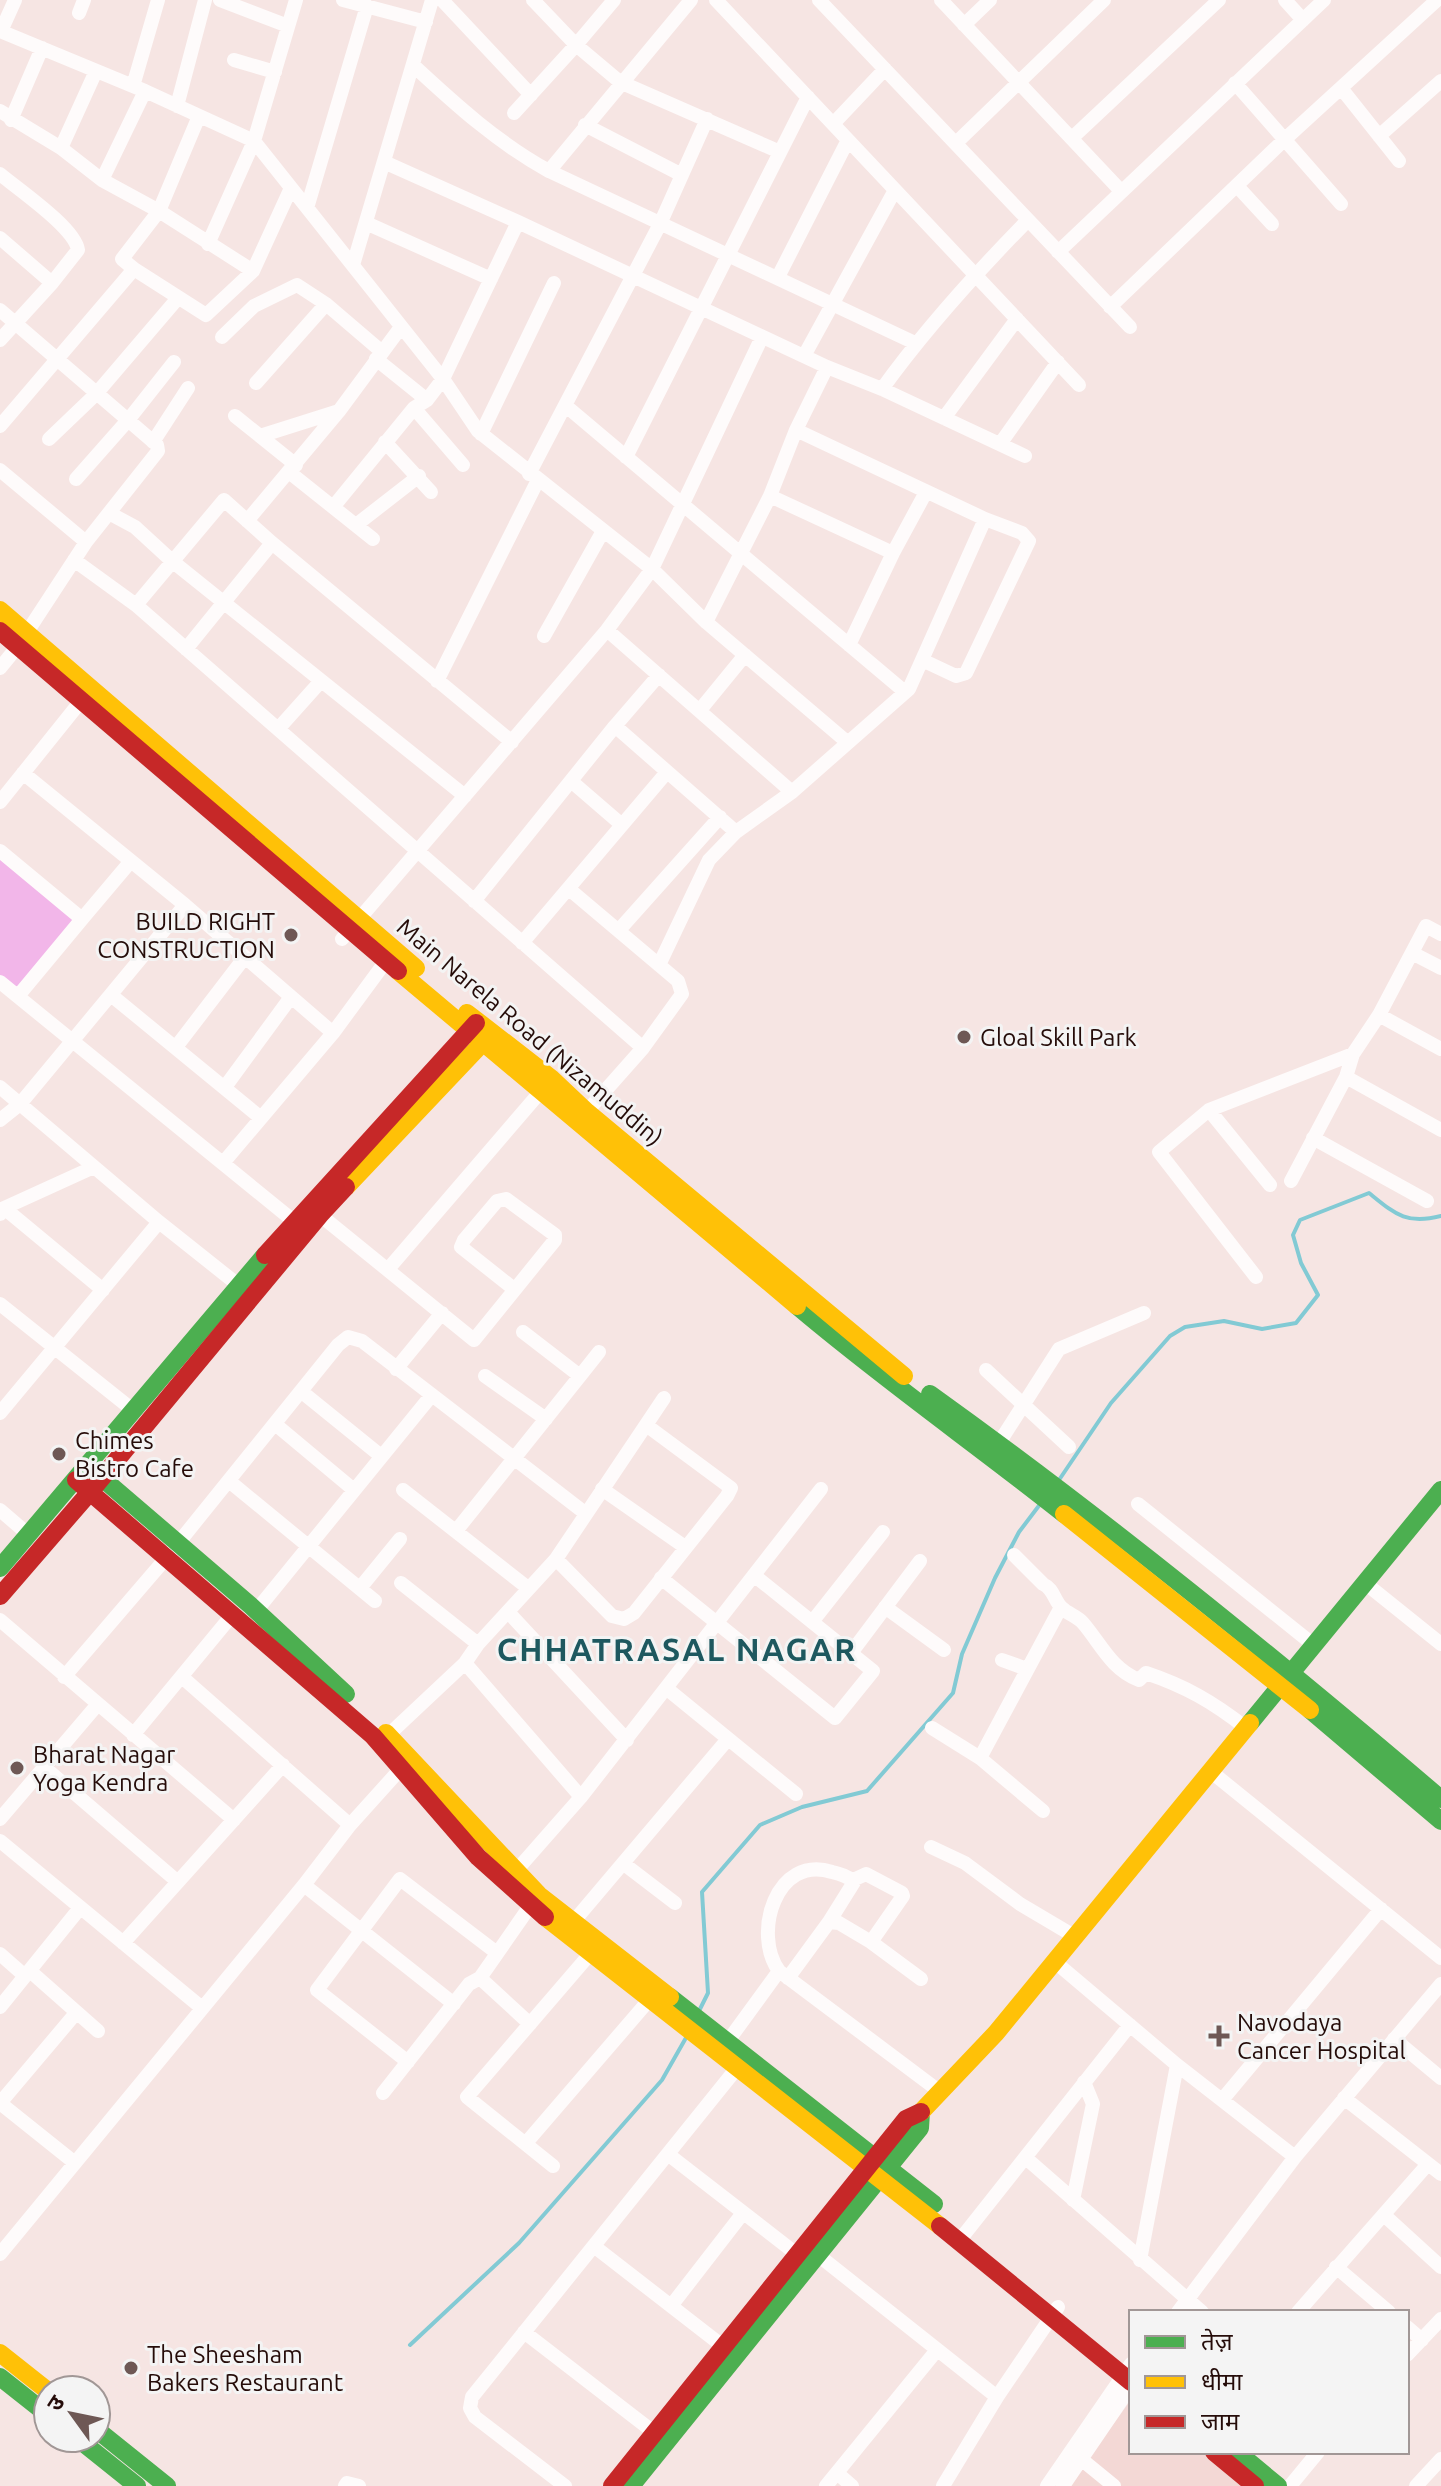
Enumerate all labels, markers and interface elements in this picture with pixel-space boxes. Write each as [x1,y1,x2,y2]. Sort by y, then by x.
place label: BUILD RIGHT CONSTRUCTION [97,908,275,963]
street label: Main Narela Road (Nizamuddin) [392,913,668,1151]
marker: BUILD RIGHT CONSTRUCTION [282,926,300,944]
place label: Gloal Skill Park [980,1024,1137,1051]
marker: Gloal Skill Park [955,1028,973,1046]
place label: Chimes Bistro Cafe [75,1427,194,1482]
marker: Chimes Bistro Cafe [50,1445,68,1463]
district label: CHHATRASAL NAGAR [497,1631,857,1667]
place label: Bharat Nagar Yoga Kendra [33,1741,175,1796]
marker: Bharat Nagar Yoga Kendra [8,1759,26,1777]
place label: Navodaya Cancer Hospital [1237,2009,1406,2064]
marker: Navodaya Cancer Hospital [1208,2025,1230,2047]
legend [1129,2310,1409,2454]
text: तेज़ [1201,2328,1234,2355]
place label: The Sheesham Bakers Restaurant [147,2341,344,2396]
marker: The Sheesham Bakers Restaurant [122,2359,140,2377]
text: धीमा [1201,2368,1243,2395]
north arrow [32,2374,112,2454]
text: उ [41,2390,69,2415]
text: जाम [1201,2408,1240,2435]

